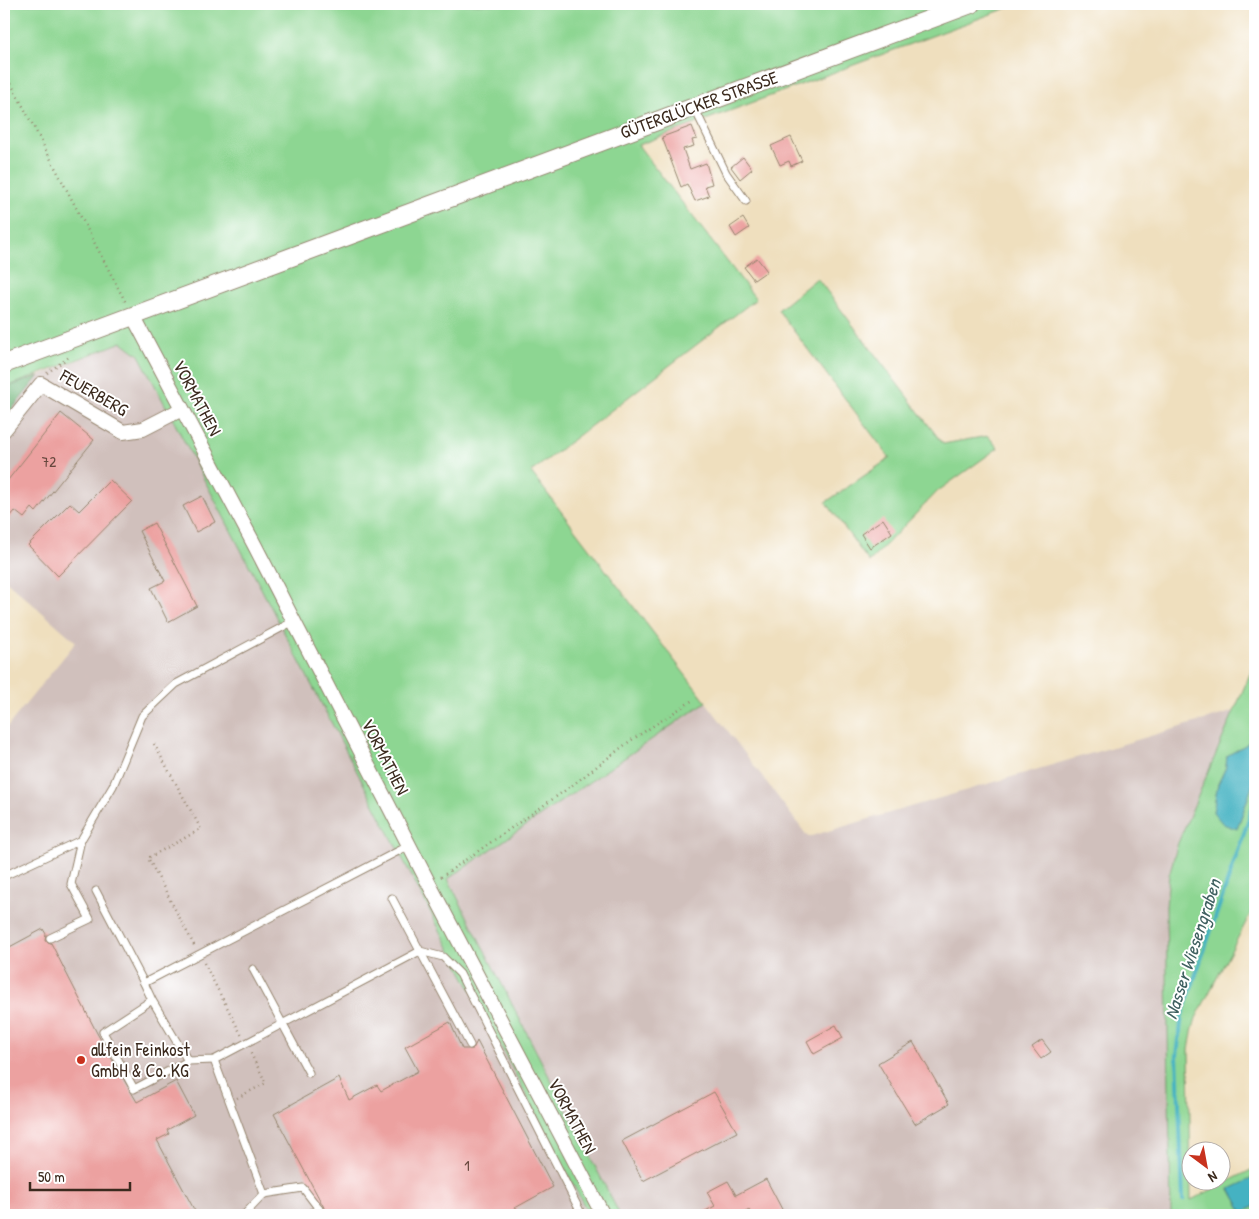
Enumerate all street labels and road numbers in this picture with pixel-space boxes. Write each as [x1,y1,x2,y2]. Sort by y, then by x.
street label: GÜTERGLÜCKER STRASSE [617,64,781,145]
street label: VORMATHEN [167,356,228,440]
street label: FEUERBERG [55,363,133,422]
street label: VORMATHEN [356,714,415,799]
street label: VORMATHEN [542,1074,603,1158]

